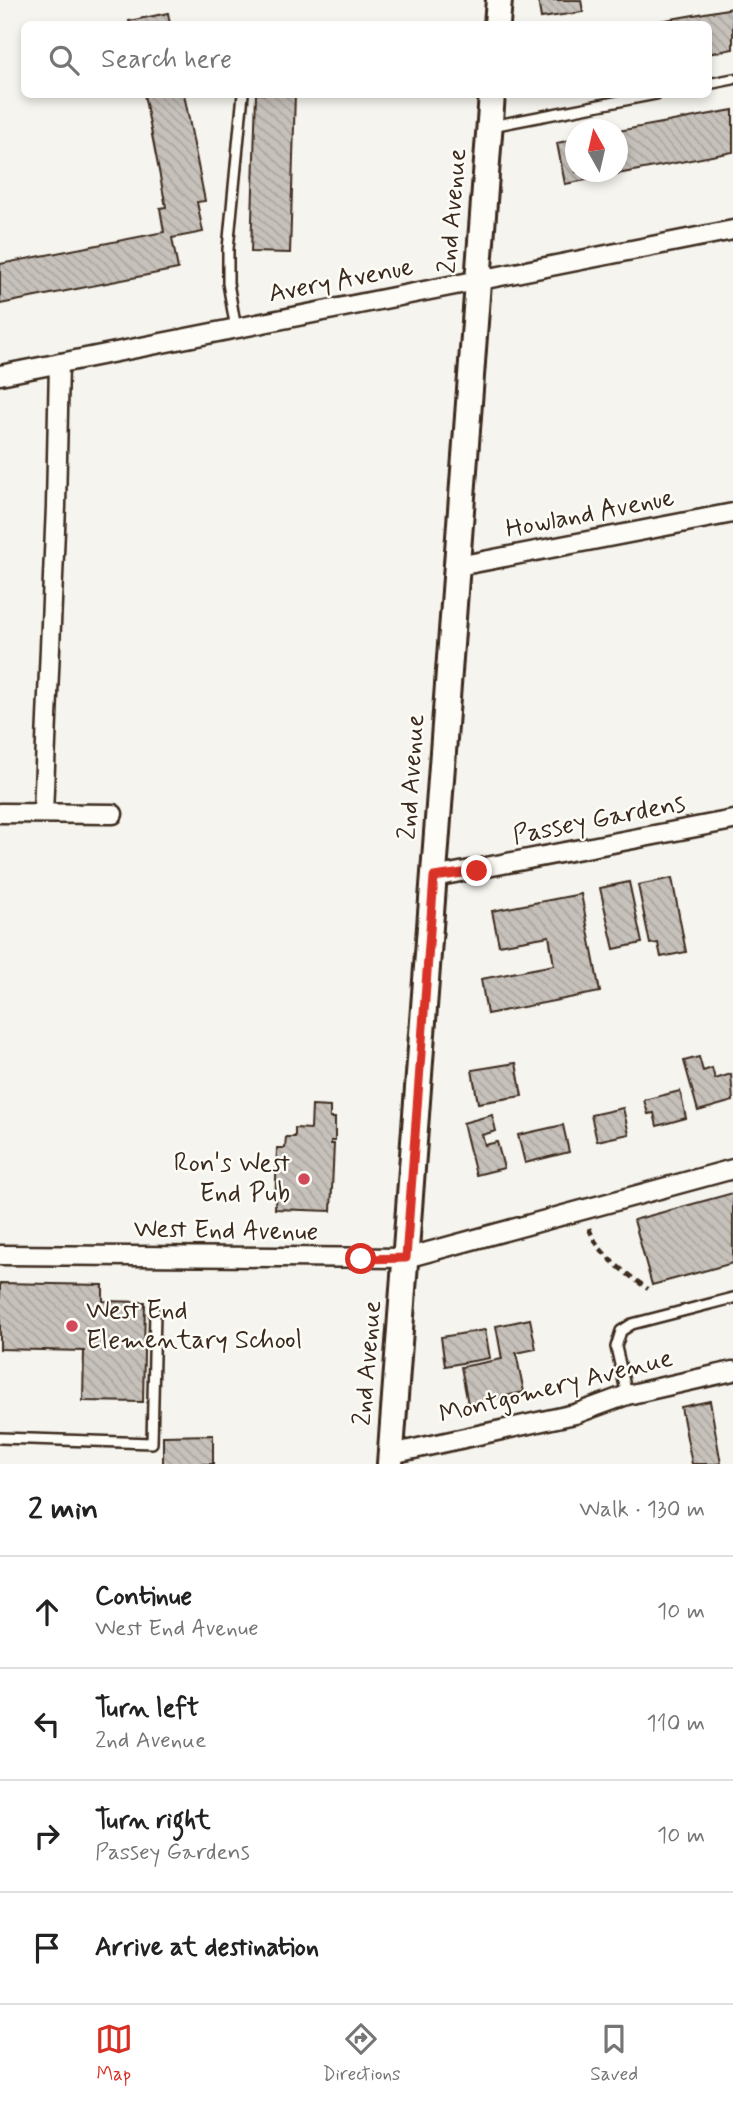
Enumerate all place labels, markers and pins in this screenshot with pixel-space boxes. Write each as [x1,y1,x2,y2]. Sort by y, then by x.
place label: Ron's West End Pub [174,1147,290,1211]
marker: Ron's West End Pub [296,1171,312,1187]
place label: West End Elementary School [86,1294,302,1358]
marker: West End Elementary School [64,1318,80,1334]

